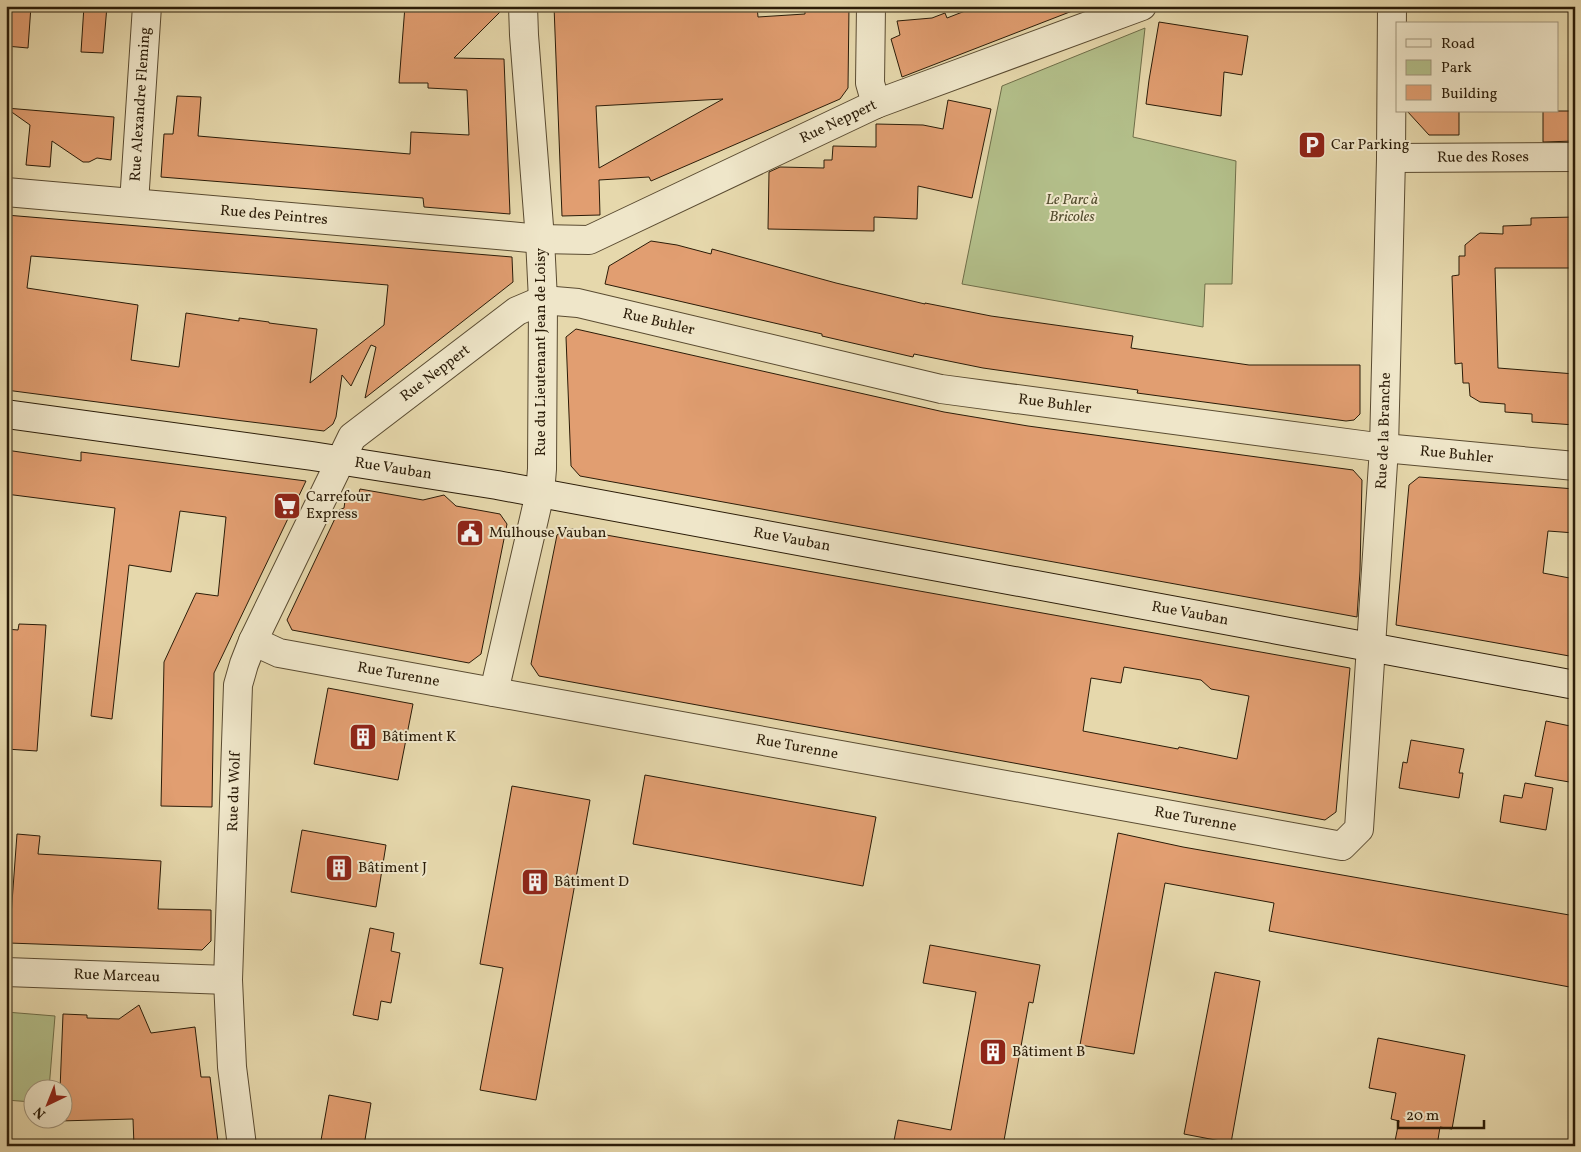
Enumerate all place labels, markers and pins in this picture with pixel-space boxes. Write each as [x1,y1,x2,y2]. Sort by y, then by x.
parking icon: Car Parking [1297,130,1327,160]
place label: Car Parking [1331,135,1410,156]
place label: Carrefour Express [306,487,371,525]
supermarket icon: Carrefour Express [272,491,302,521]
public building icon: Mulhouse Vauban [455,518,485,548]
place label: Mulhouse Vauban [489,523,607,544]
building icon: Bâtiment K [348,722,378,752]
place label: Bâtiment K [382,727,456,748]
building icon: Bâtiment J [324,853,354,883]
place label: Bâtiment J [358,858,427,879]
building icon: Bâtiment D [520,867,550,897]
place label: Bâtiment D [554,872,629,893]
building icon: Bâtiment B [978,1037,1008,1067]
place label: Bâtiment B [1012,1042,1085,1063]

